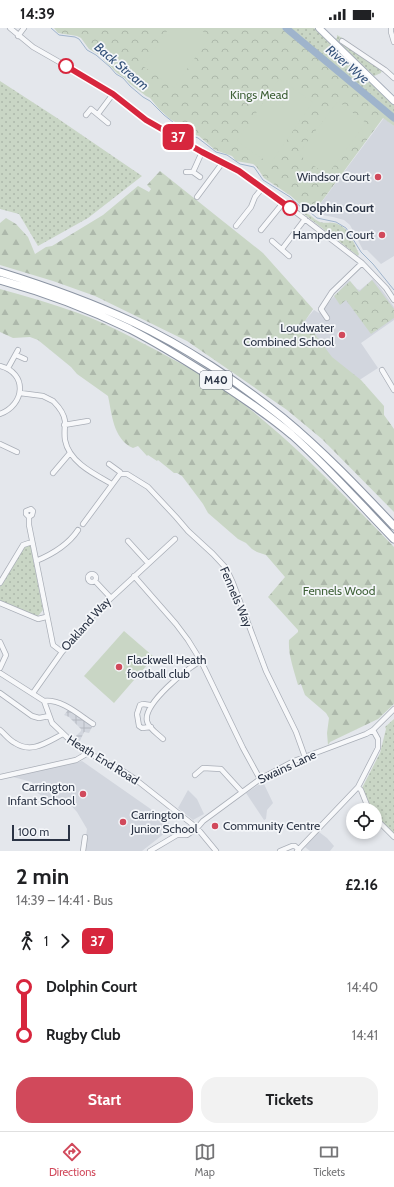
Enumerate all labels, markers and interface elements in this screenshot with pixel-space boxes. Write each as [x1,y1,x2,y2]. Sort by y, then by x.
text: 14:39 [20,5,55,23]
water label: Back Stream [92,39,152,93]
water label: River Wye [323,41,373,87]
unlabelled marker [58,58,74,74]
park label: Kings Mead [230,87,288,102]
line badge: 37 [160,124,196,150]
text: 37 [171,128,185,146]
place label: Windsor Court [297,169,370,184]
marker: Windsor Court [373,172,383,182]
marker: Dolphin Court [282,200,298,216]
place label: Dolphin Court [301,200,374,215]
place label: Hampden Court [293,227,374,242]
marker: Hampden Court [377,230,387,240]
place label: Loudwater Combined School [243,320,334,349]
marker: Loudwater Combined School [337,330,347,340]
road number: M40 [200,371,232,389]
street label: Fennels Way [217,564,256,629]
park label: Fennels Wood [303,583,375,598]
street label: Oakland Way [58,594,114,654]
place label: Flackwell Heath football club [127,652,206,681]
marker: Flackwell Heath football club [114,662,124,672]
street label: Heath End Road [65,731,142,788]
street label: Swains Lane [255,746,318,787]
place label: Carrington Infant School [7,779,75,808]
marker: Carrington Infant School [78,789,88,799]
map controls [346,803,382,839]
button: locate [346,803,382,839]
place label: Carrington Junior School [130,807,198,836]
marker: Carrington Junior School [118,817,128,827]
place label: Community Centre [223,818,320,833]
marker: Community Centre [210,821,220,831]
scale bar [12,823,70,842]
text: 100 m [18,825,49,839]
text: 2 min [16,863,69,890]
text: £2.16 [345,876,378,894]
text: 14:39 – 14:41 · Bus [16,892,113,908]
icon: walk [16,930,38,952]
icon: forward [54,930,76,952]
text: 37 [90,932,105,950]
text: 1 [44,933,48,949]
text: Dolphin Court [46,978,137,996]
text: 14:40 [347,979,378,995]
text: Rugby Club [46,1026,121,1044]
text: 14:41 [352,1027,378,1043]
button: Start [16,1077,193,1123]
button: Tickets [201,1077,378,1123]
tab: Directions [49,1141,96,1179]
tab: Map [194,1141,216,1179]
tab: Tickets [313,1141,345,1179]

